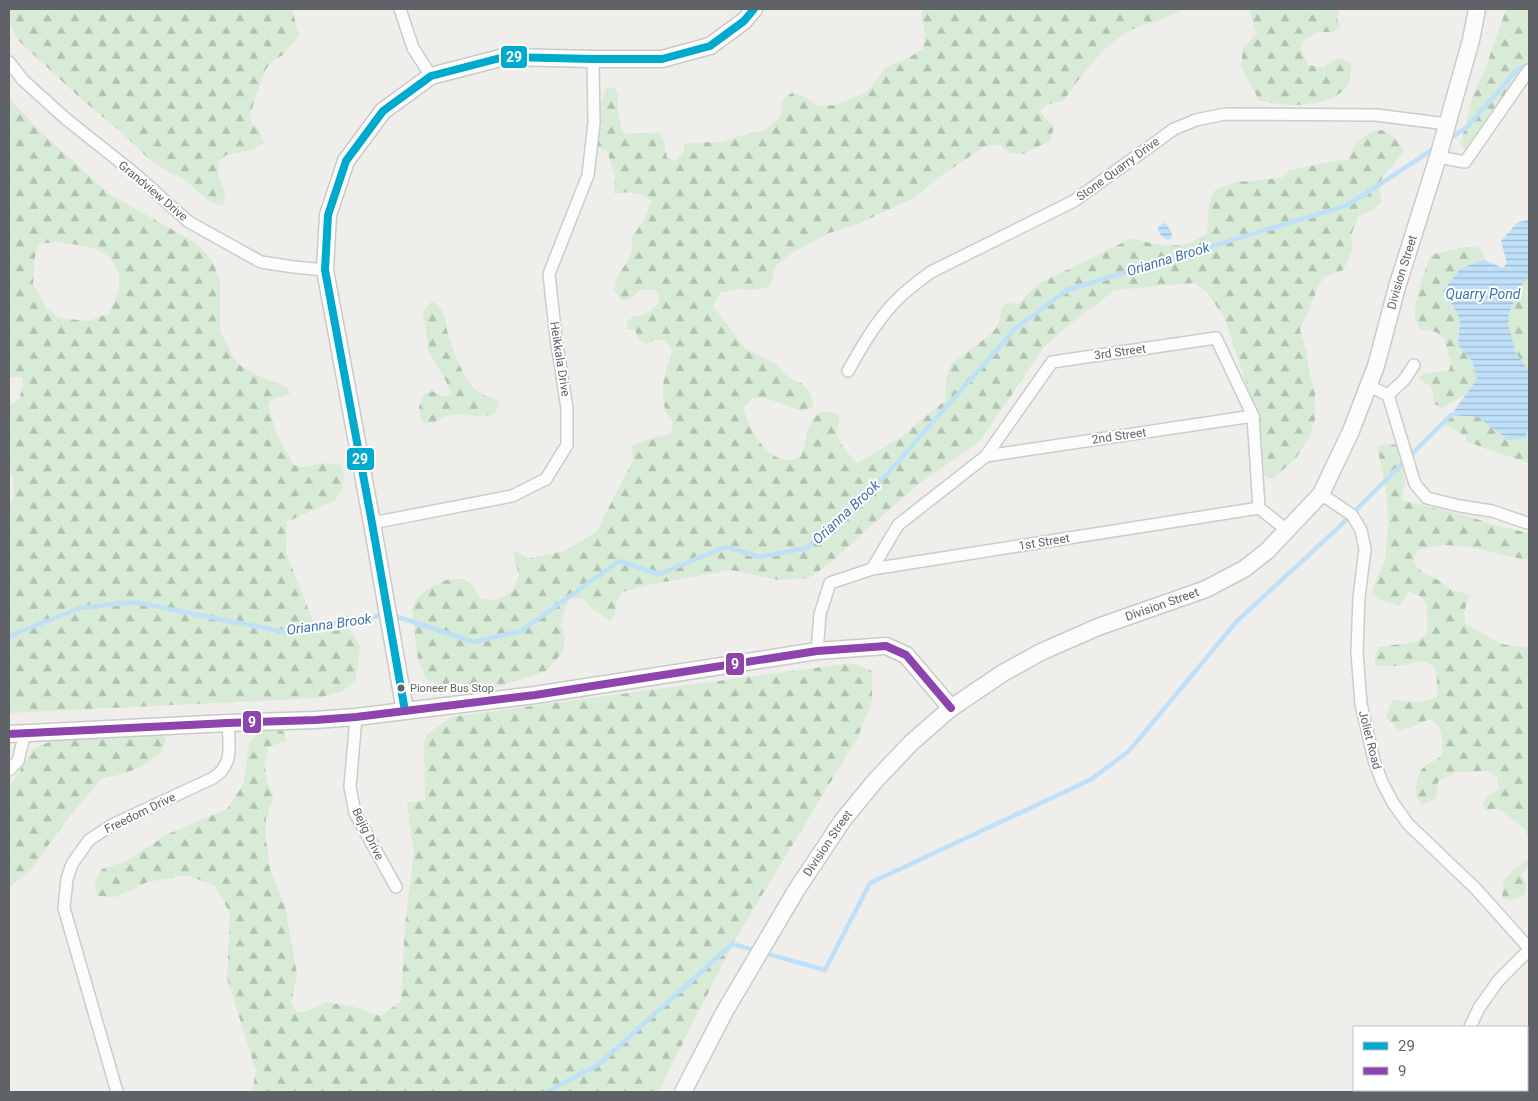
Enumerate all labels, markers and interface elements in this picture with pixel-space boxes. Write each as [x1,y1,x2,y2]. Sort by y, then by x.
line badge: 29 [500,45,528,69]
text: 29 [506,49,522,65]
street label: Stone Quarry Drive [1074,134,1162,204]
street label: Grandview Drive [116,158,190,224]
street label: Division Street [1384,233,1420,311]
water label: Orianna Brook [1125,238,1212,279]
water label: Quarry Pond [1446,286,1521,302]
street label: Heikkala Drive [547,320,573,398]
street label: 3rd Street [1093,341,1147,363]
street label: 2nd Street [1091,425,1147,447]
line badge: 29 [346,447,375,471]
text: 29 [352,451,368,467]
water label: Orianna Brook [809,476,884,547]
street label: 1st Street [1017,531,1071,553]
street label: Division Street [1123,585,1201,624]
water label: Orianna Brook [285,610,374,638]
line badge: 9 [725,652,745,676]
text: 9 [731,656,739,672]
place label: Pioneer Bus Stop [410,682,494,695]
marker: Pioneer Bus Stop [396,683,406,693]
street label: Joliet Road [1356,709,1384,771]
line badge: 9 [242,710,262,734]
text: 9 [248,714,256,730]
street label: Freedom Drive [102,790,178,836]
street label: Bejig Drive [349,806,387,862]
street label: Division Street [800,807,855,879]
legend [1353,1026,1528,1091]
text: 29 [1398,1037,1415,1055]
text: 9 [1398,1062,1406,1080]

